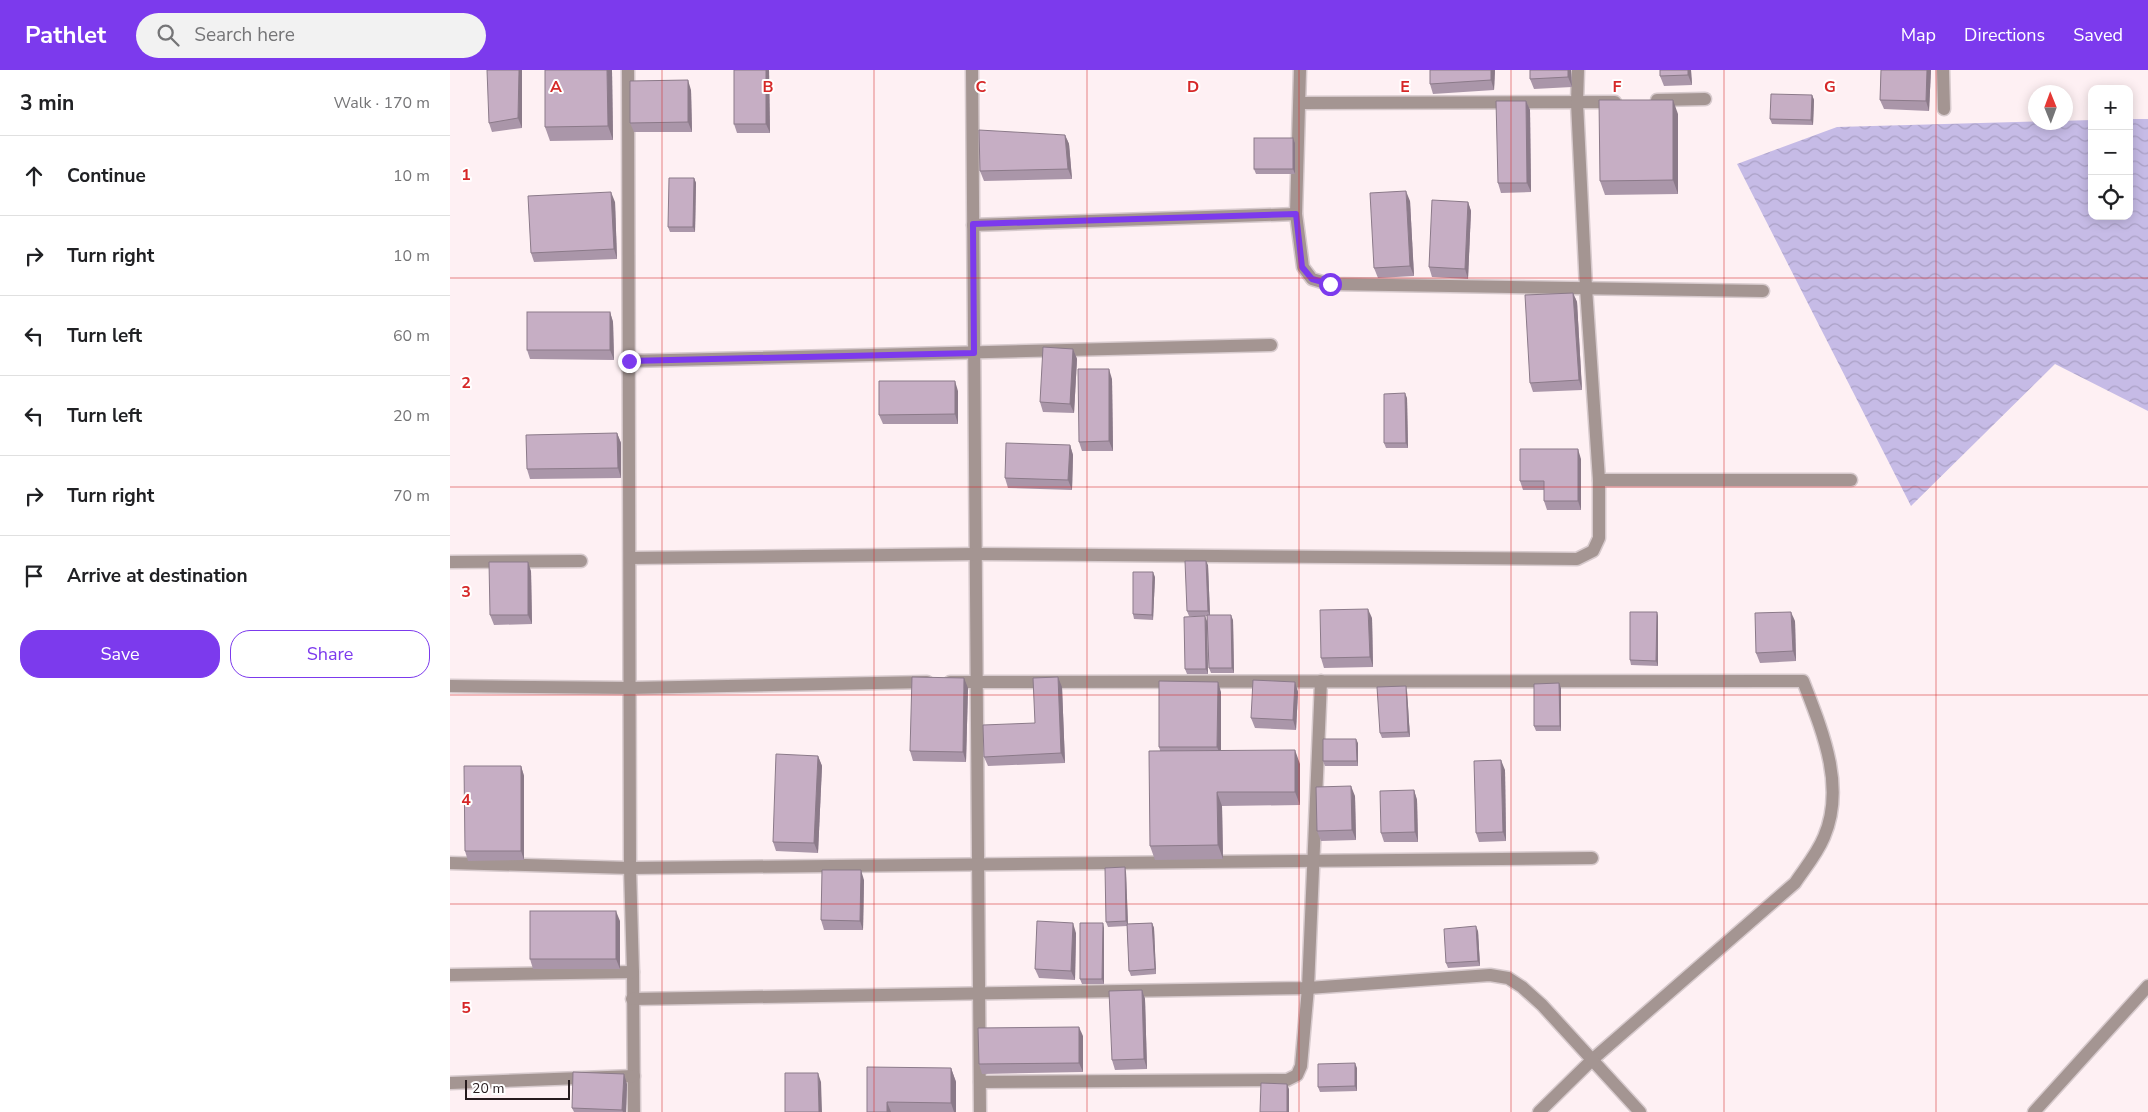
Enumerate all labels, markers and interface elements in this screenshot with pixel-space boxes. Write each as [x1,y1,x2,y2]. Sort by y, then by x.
search box [136,13,486,58]
text: Pathlet [25,19,106,51]
icon: search [154,21,182,49]
text: Search here [194,22,295,48]
text: Map [1901,23,1936,47]
text: Directions [1964,23,2045,47]
text: Saved [2073,23,2123,47]
text: A [550,76,562,98]
text: B [762,76,774,98]
text: C [976,76,987,98]
text: D [1187,76,1199,98]
text: E [1400,76,1410,98]
text: F [1613,76,1622,98]
text: G [1824,76,1836,98]
north arrow [2028,85,2073,130]
map controls [2088,85,2133,220]
button: + [2088,85,2133,130]
text: 3 min [20,89,74,117]
text: Walk · 170 m [334,92,430,114]
button: − [2088,130,2133,175]
icon: ahead [20,162,48,190]
text: Continue [67,163,146,189]
text: 1 [461,164,471,186]
text: 10 m [393,165,430,187]
button: locate [2088,175,2133,220]
icon: right [20,242,48,270]
text: Turn right [67,243,154,269]
text: 10 m [393,245,430,267]
route start [1319,273,1342,296]
icon: left [20,322,48,350]
text: Turn left [67,323,142,349]
text: 60 m [393,325,430,347]
route end [618,350,641,373]
text: 2 [461,372,471,394]
icon: left [20,402,48,430]
text: Turn left [67,403,142,429]
text: 20 m [393,405,430,427]
icon: right [20,482,48,510]
text: Turn right [67,483,154,509]
text: 70 m [393,485,430,507]
icon: arrive [20,562,48,590]
text: Arrive at destination [67,563,248,589]
text: 3 [461,581,471,603]
button: Save [20,630,220,678]
button: Share [230,630,430,678]
text: 4 [461,789,471,811]
text: 5 [461,997,471,1019]
scale bar [465,1077,570,1100]
text: 20 m [472,1079,504,1098]

